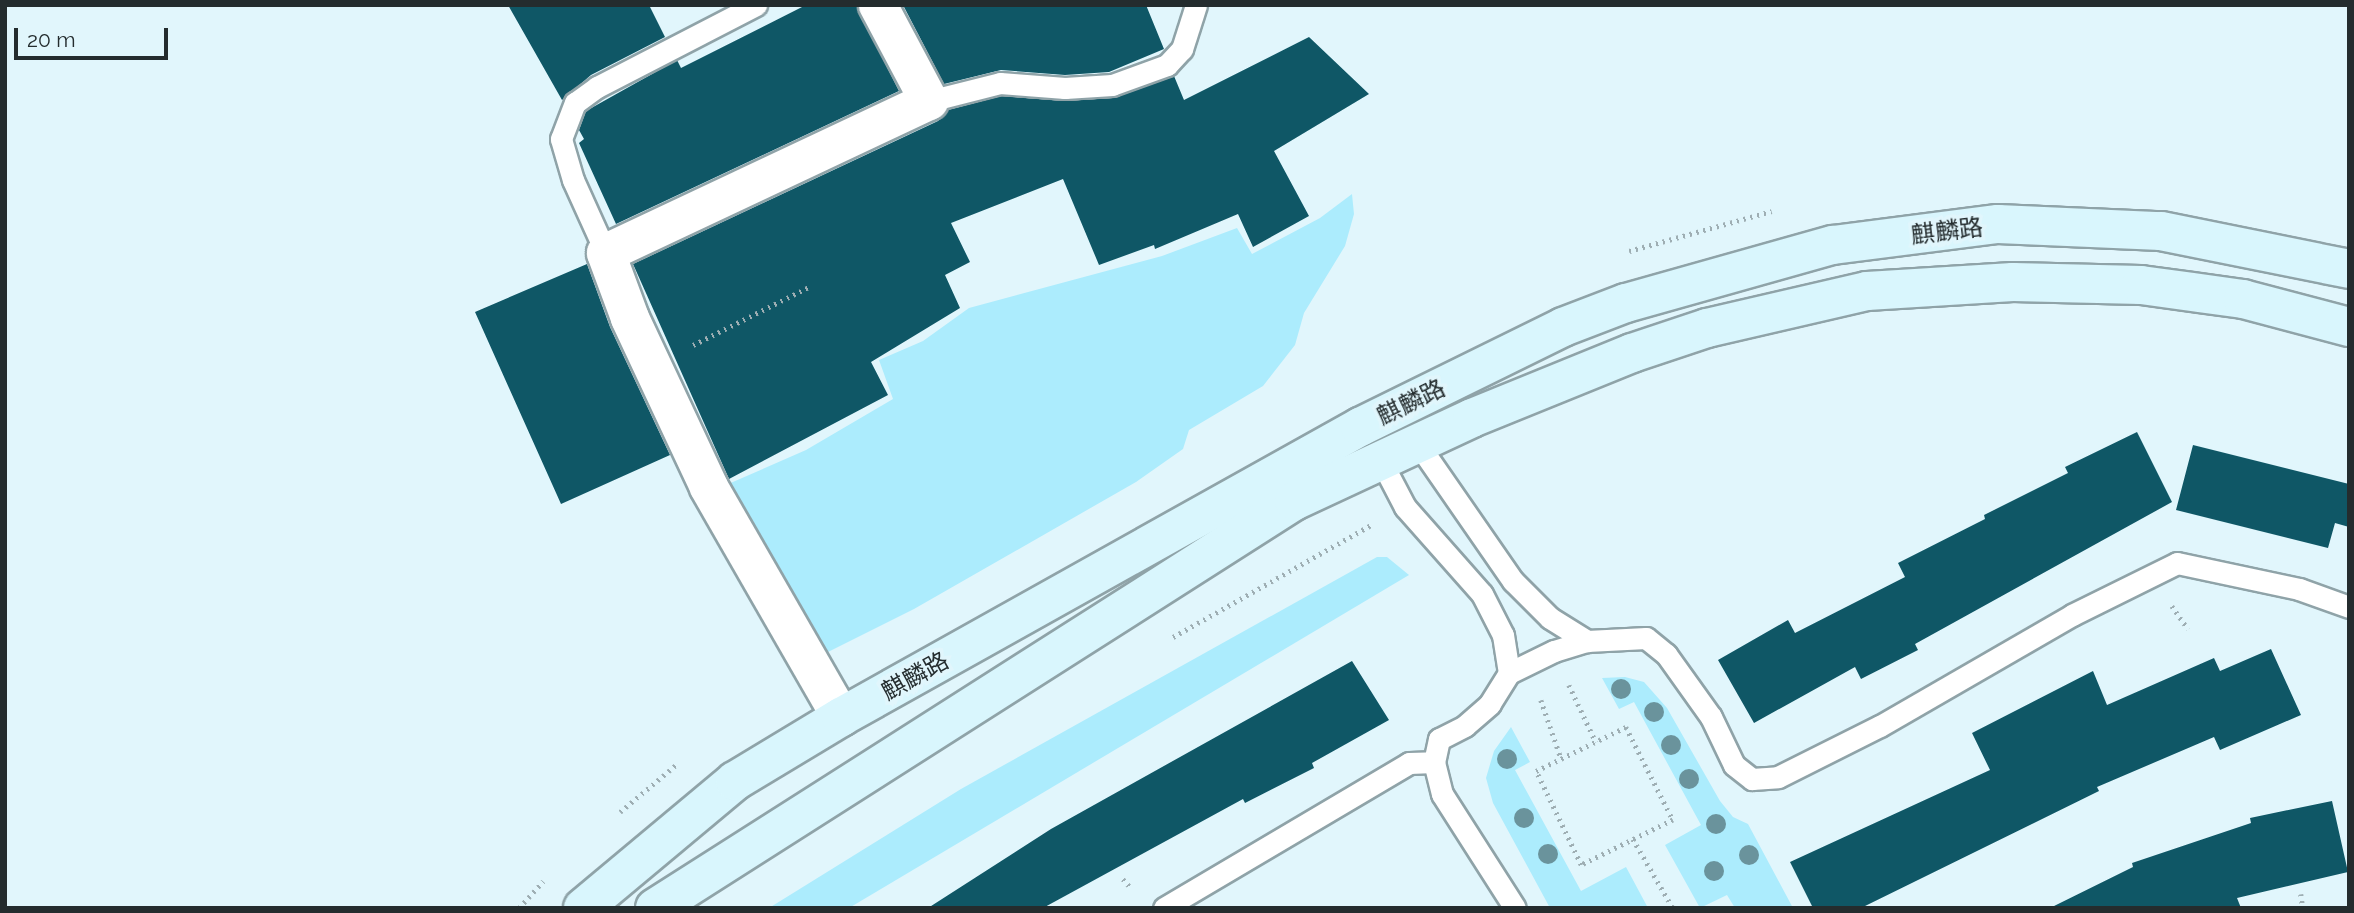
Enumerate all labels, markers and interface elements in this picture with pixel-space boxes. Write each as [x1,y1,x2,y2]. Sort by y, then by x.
scale bar [18,14,172,58]
text: 20 m [27,27,75,52]
street label: 麒麟路 [1910,212,1984,250]
street label: 麒麟路 [1372,373,1450,431]
street label: 麒麟路 [877,646,953,706]

